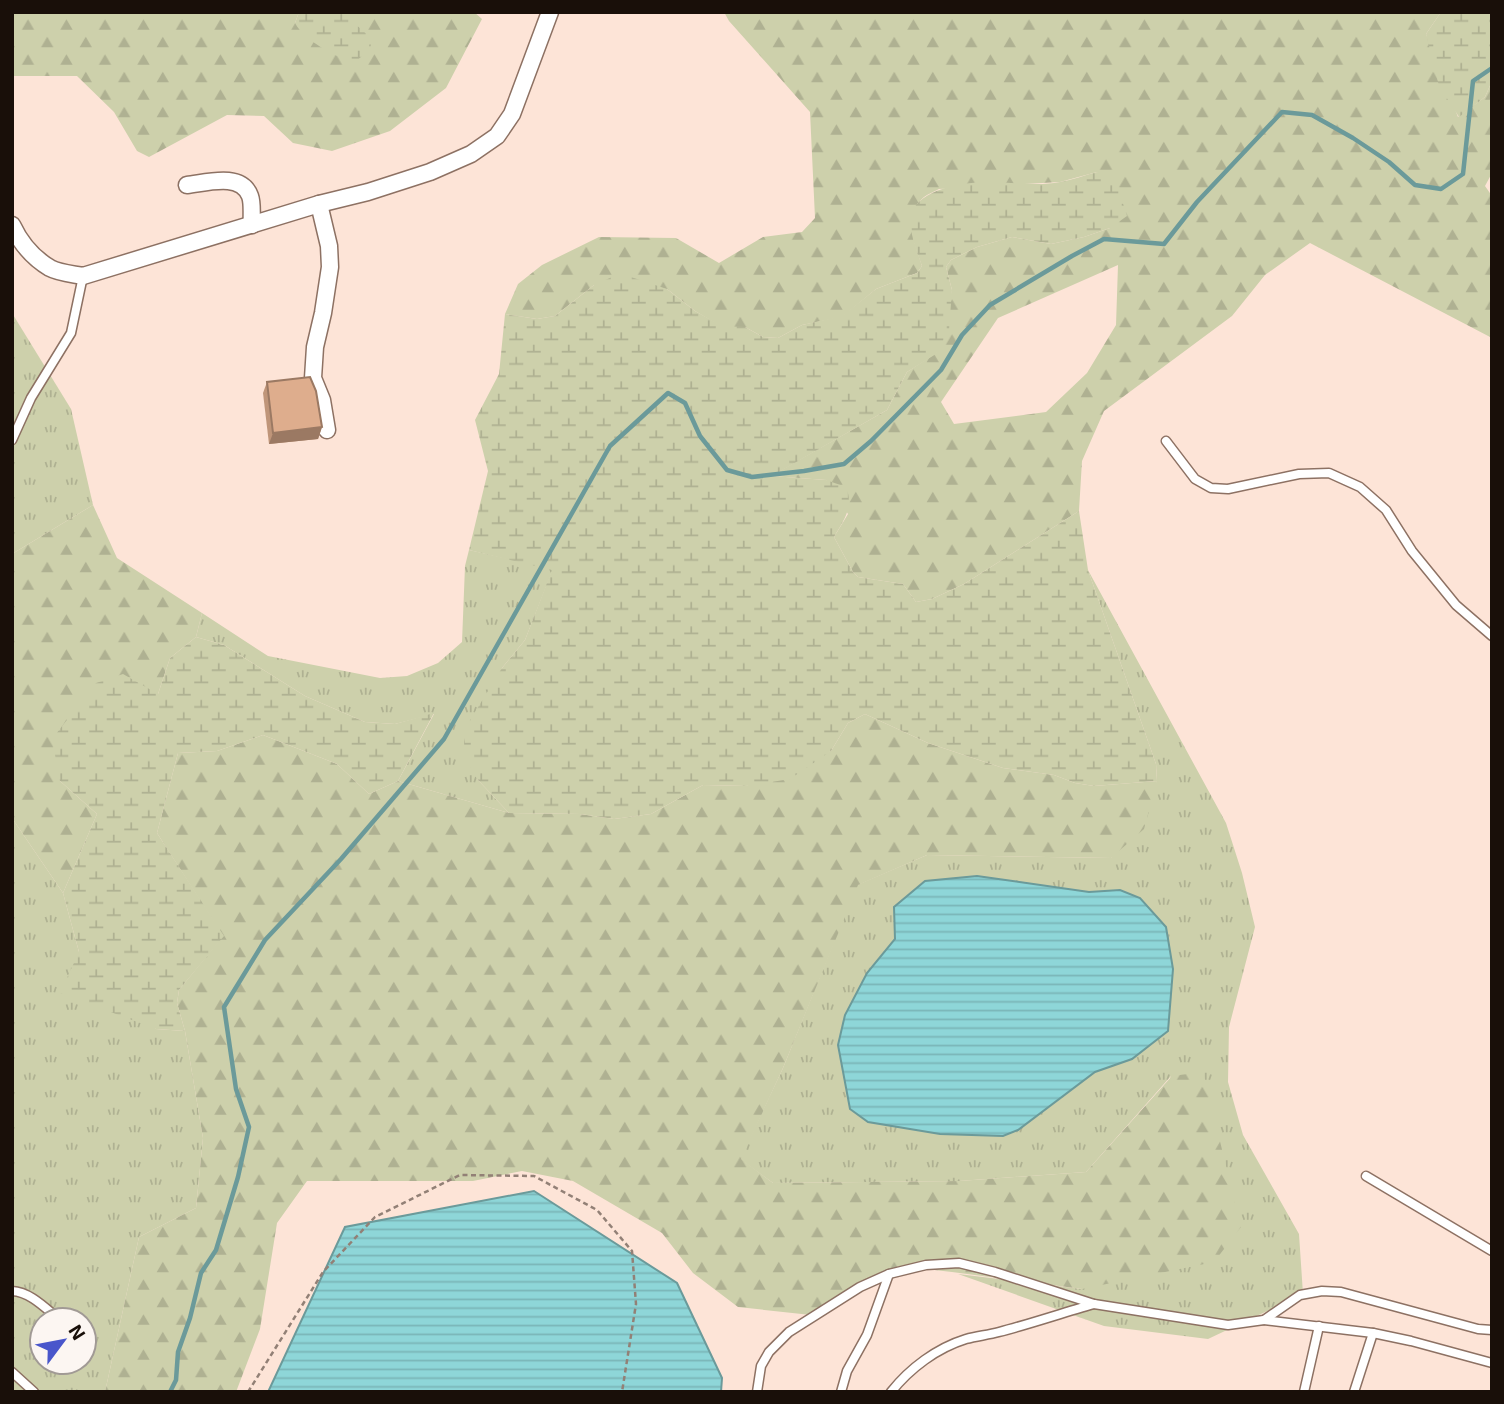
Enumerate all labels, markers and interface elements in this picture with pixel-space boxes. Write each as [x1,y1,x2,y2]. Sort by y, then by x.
north arrow [28,1306,98,1376]
text: N [64,1320,91,1344]

